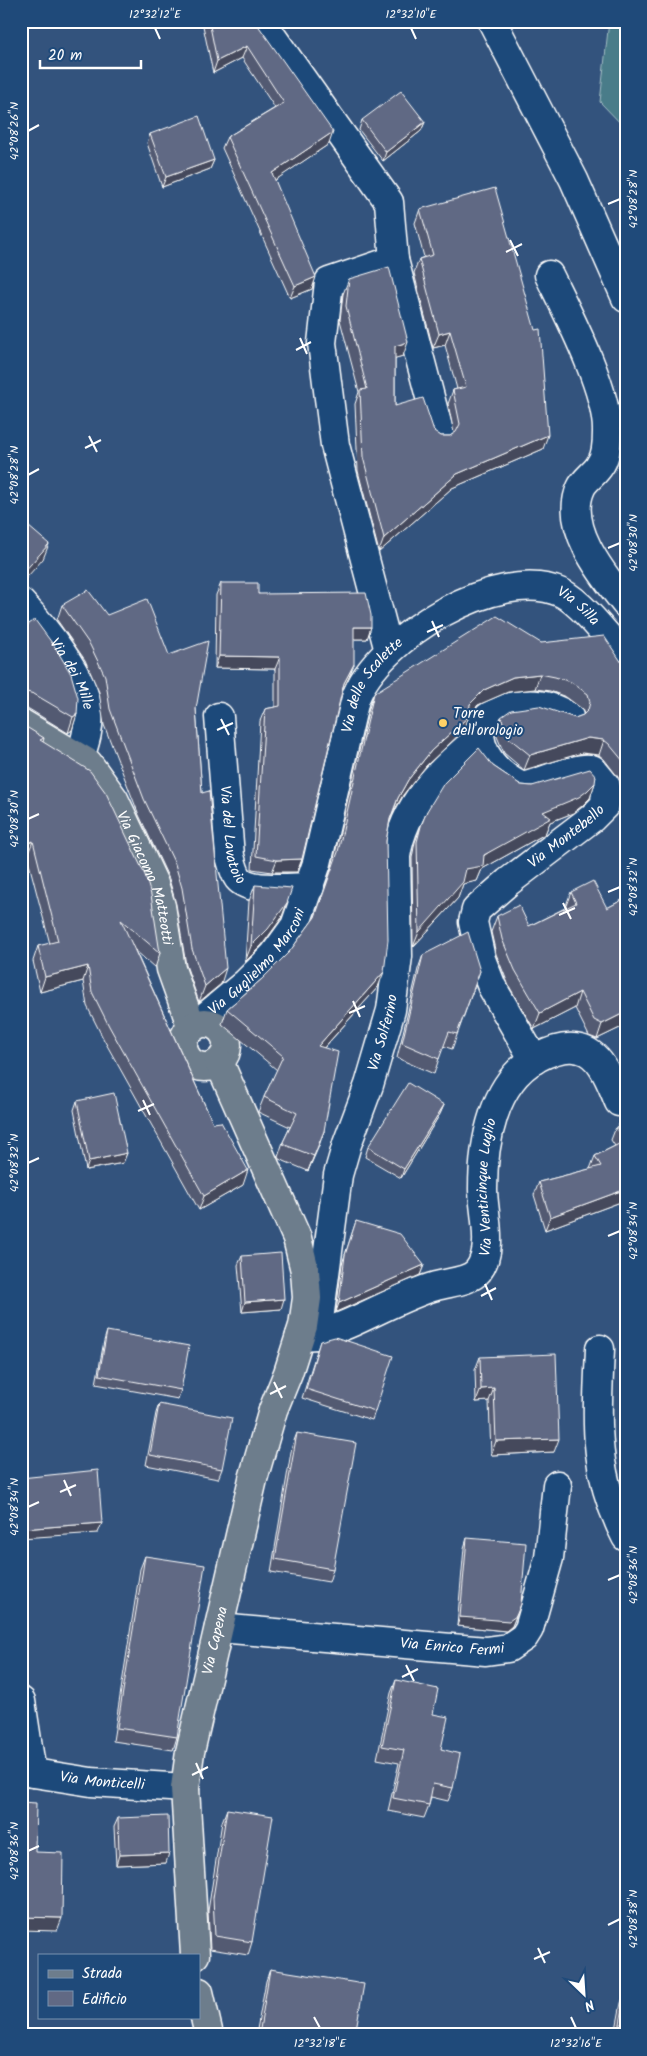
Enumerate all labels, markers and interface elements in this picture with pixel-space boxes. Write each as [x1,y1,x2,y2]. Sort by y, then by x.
text: 12°32'12"E [129,5,182,24]
text: 12°32'10"E [385,5,438,24]
scale bar [40,38,141,70]
text: 20 m [48,44,82,68]
text: 42°08'26"N [5,102,24,160]
text: 42°08'28"N [624,170,643,228]
text: 42°08'28"N [5,446,24,504]
text: 42°08'30"N [624,514,643,572]
street label: Via Silla [553,580,605,632]
street label: Via delle Scalette [336,631,409,735]
street label: Via dei Mille [43,633,100,712]
place label: Torre dell'orologio [453,702,523,743]
marker: Torre dell'orologio [437,717,449,729]
street label: Via del Lavatoio [212,785,251,891]
text: 42°08'30"N [5,790,24,848]
street label: Via Montebello [523,799,611,875]
street label: Via Giacomo Matteotti [109,807,179,948]
text: 42°08'32"N [624,858,643,916]
street label: Via Guglielmo Marconi [203,904,313,1022]
street label: Via Solferino [362,993,405,1074]
street label: Via Venticinque Luglio [471,1115,504,1258]
text: 42°08'32"N [5,1134,24,1192]
text: 42°08'34"N [624,1202,643,1260]
text: 42°08'34"N [5,1478,24,1536]
text: 42°08'36"N [624,1546,643,1604]
street label: Via Capena [196,1604,235,1677]
street label: Via Enrico Fermi [399,1632,507,1663]
street label: Via Monticelli [58,1765,147,1797]
text: 42°08'36"N [5,1822,24,1880]
text: 42°08'38"N [624,1890,643,1948]
legend [38,1954,200,2018]
text: Strada [82,1962,122,1986]
north arrow [560,1968,610,2018]
text: Edificio [82,1988,127,2012]
text: N [580,1993,598,2017]
text: 12°32'18"E [294,2034,347,2053]
text: 12°32'16"E [550,2034,603,2053]

